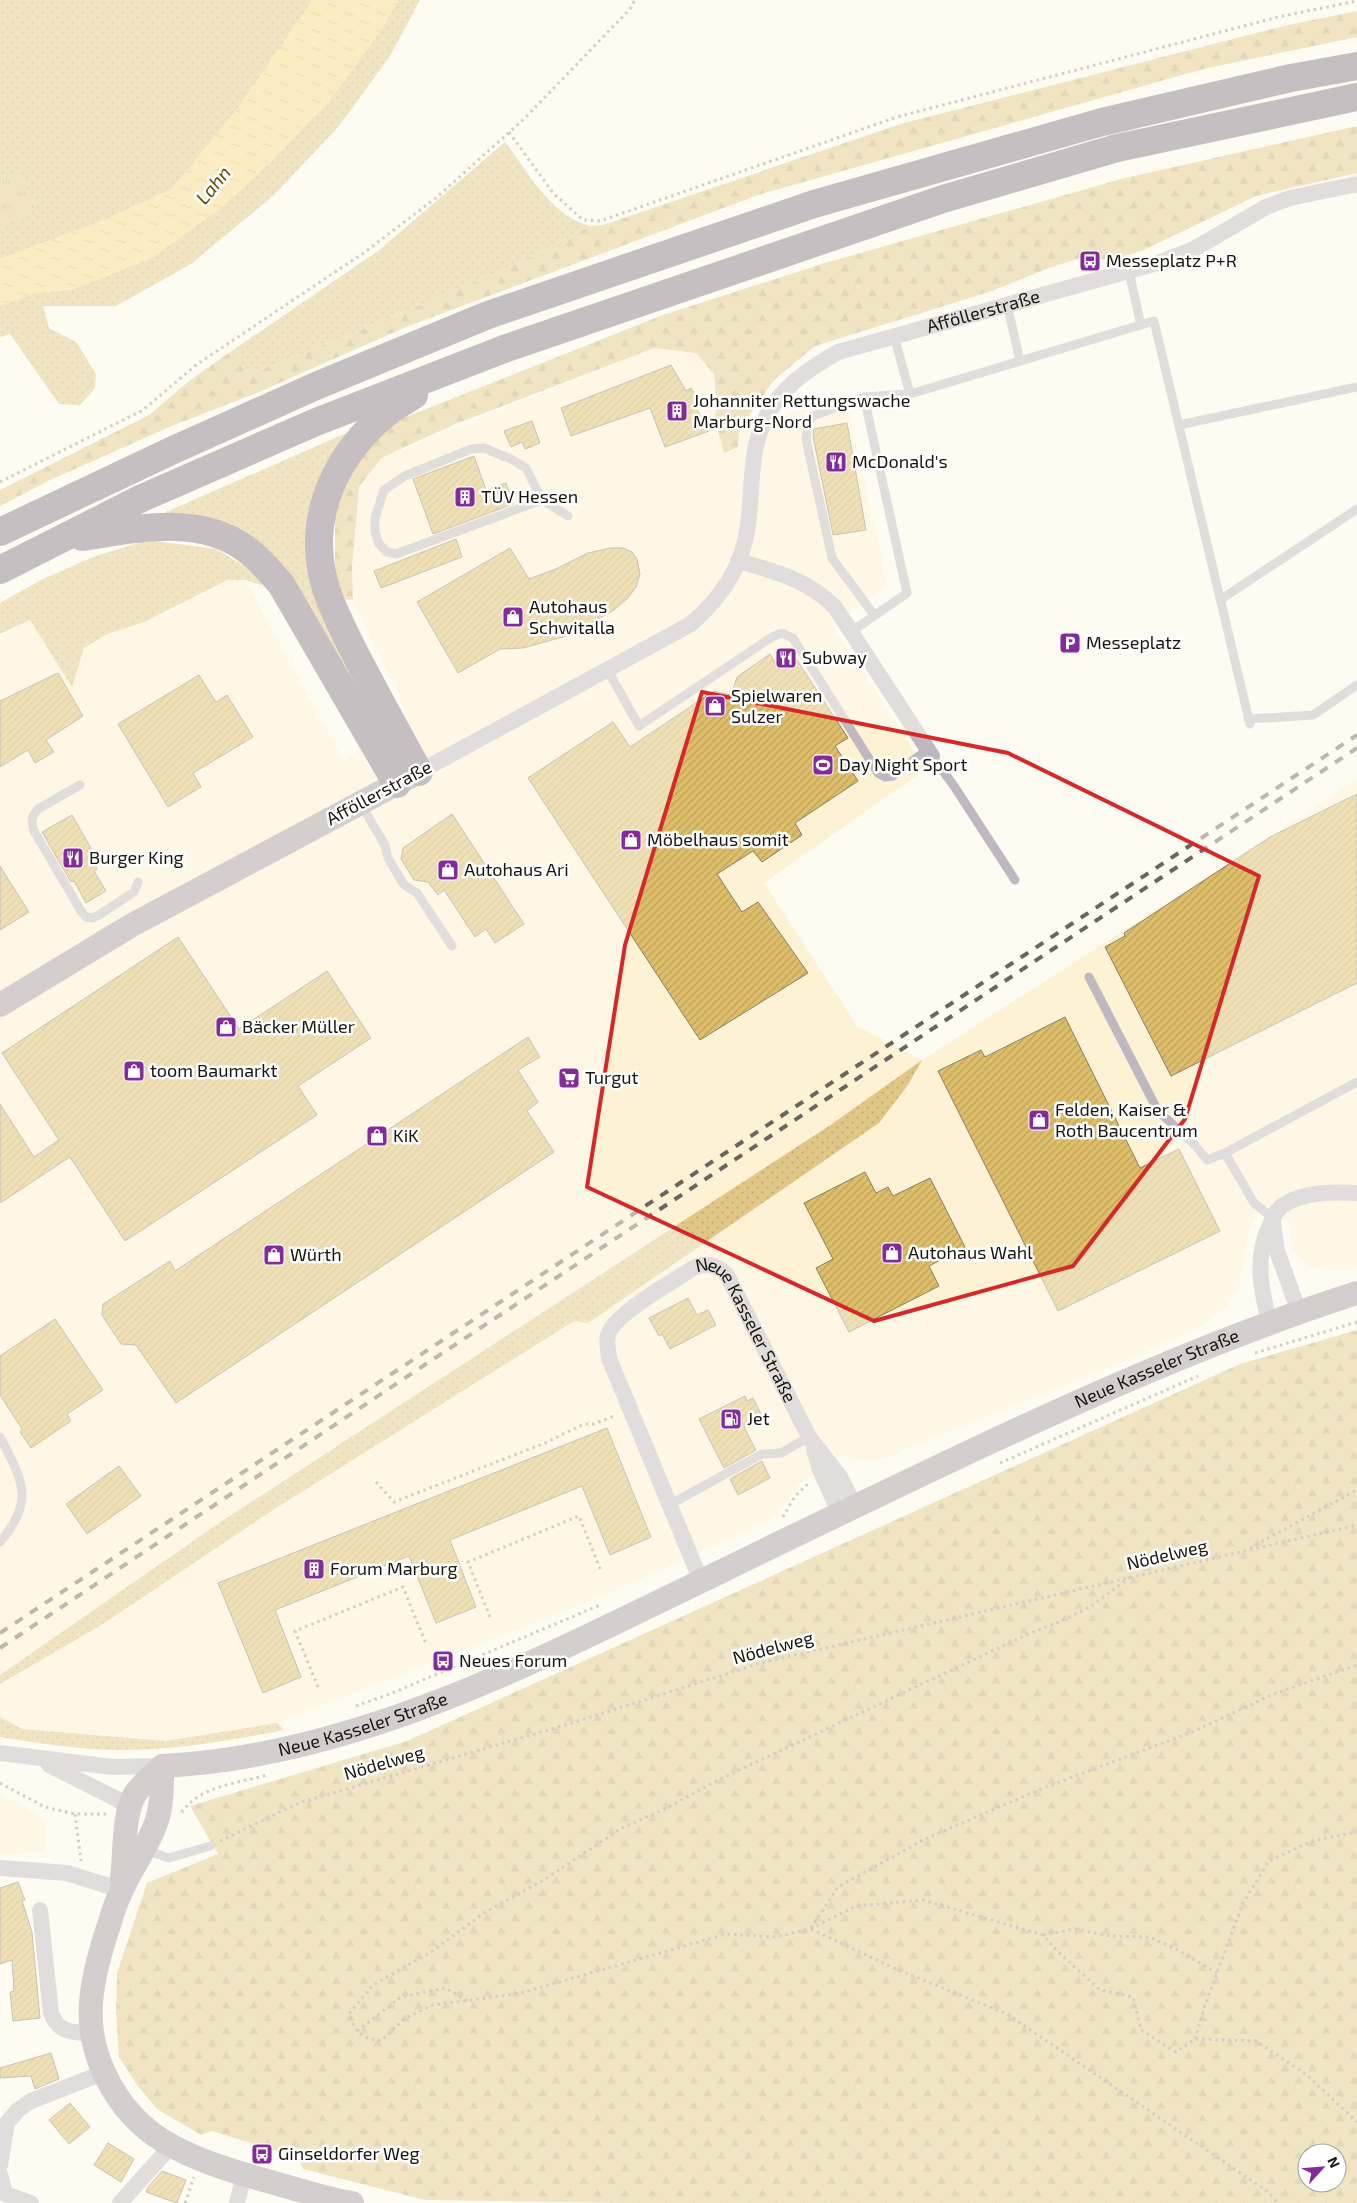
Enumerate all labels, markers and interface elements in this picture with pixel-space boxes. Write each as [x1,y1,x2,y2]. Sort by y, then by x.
water label: Lahn [190,161,235,208]
bus stop icon: Messeplatz P+R [1078,249,1102,273]
place label: Messeplatz P+R [1106,249,1237,271]
street label: Afföllerstraße [924,284,1042,337]
place label: Johanniter Rettungswache Marburg-Nord [693,389,910,432]
building icon: Johanniter Rettungswache Marburg-Nord [665,399,689,423]
restaurant icon: McDonald's [824,450,848,474]
place label: McDonald's [852,450,948,472]
building icon: TÜV Hessen [453,485,477,509]
place label: TÜV Hessen [481,485,578,507]
place label: Autohaus Schwitalla [529,595,615,638]
shop icon: Autohaus Schwitalla [501,605,525,629]
parking icon: Messeplatz [1058,631,1082,655]
place label: Messeplatz [1086,631,1181,653]
restaurant icon: Subway [774,646,798,670]
place label: Subway [802,646,867,668]
place label: Spielwaren Sulzer [731,684,823,727]
shop icon: Spielwaren Sulzer [703,694,727,718]
sports icon: Day Night Sport [811,753,835,777]
place label: Day Night Sport [839,753,967,775]
street label: Afföllerstraße [322,755,435,829]
shop icon: Möbelhaus somit [619,828,643,852]
place label: Möbelhaus somit [647,828,789,850]
restaurant icon: Burger King [61,846,85,870]
place label: Burger King [89,846,184,868]
shop icon: Autohaus Ari [436,858,460,882]
place label: Autohaus Ari [464,858,569,880]
shop icon: Bäcker Müller [214,1015,238,1039]
place label: Bäcker Müller [242,1015,355,1037]
shop icon: toom Baumarkt [122,1059,146,1083]
place label: toom Baumarkt [150,1059,277,1081]
supermarket icon: Turgut [557,1066,581,1090]
place label: Turgut [585,1066,639,1088]
place label: Felden, Kaiser & Roth Baucentrum [1055,1098,1198,1141]
shop icon: Felden, Kaiser & Roth Baucentrum [1027,1108,1051,1132]
shop icon: KiK [365,1124,389,1148]
place label: KiK [393,1124,419,1146]
shop icon: Autohaus Wahl [880,1241,904,1265]
place label: Autohaus Wahl [908,1241,1033,1263]
shop icon: Würth [262,1243,286,1267]
place label: Würth [290,1243,342,1265]
street label: Neue Kasseler Straße [693,1252,802,1406]
street label: Neue Kasseler Straße [1071,1324,1242,1412]
fuel station icon: Jet [719,1407,743,1431]
place label: Jet [747,1407,770,1429]
street label: Nödelweg [1124,1534,1209,1574]
building icon: Forum Marburg [302,1557,326,1581]
place label: Forum Marburg [330,1557,458,1579]
street label: Nödelweg [730,1626,815,1668]
bus stop icon: Neues Forum [431,1649,455,1673]
place label: Neues Forum [459,1649,567,1671]
street label: Neue Kasseler Straße [276,1687,451,1760]
street label: Nödelweg [341,1740,426,1784]
bus stop icon: Ginseldorfer Weg [250,2142,274,2166]
place label: Ginseldorfer Weg [278,2142,420,2164]
north arrow [1297,2143,1347,2193]
text: N [1324,2154,1344,2170]

